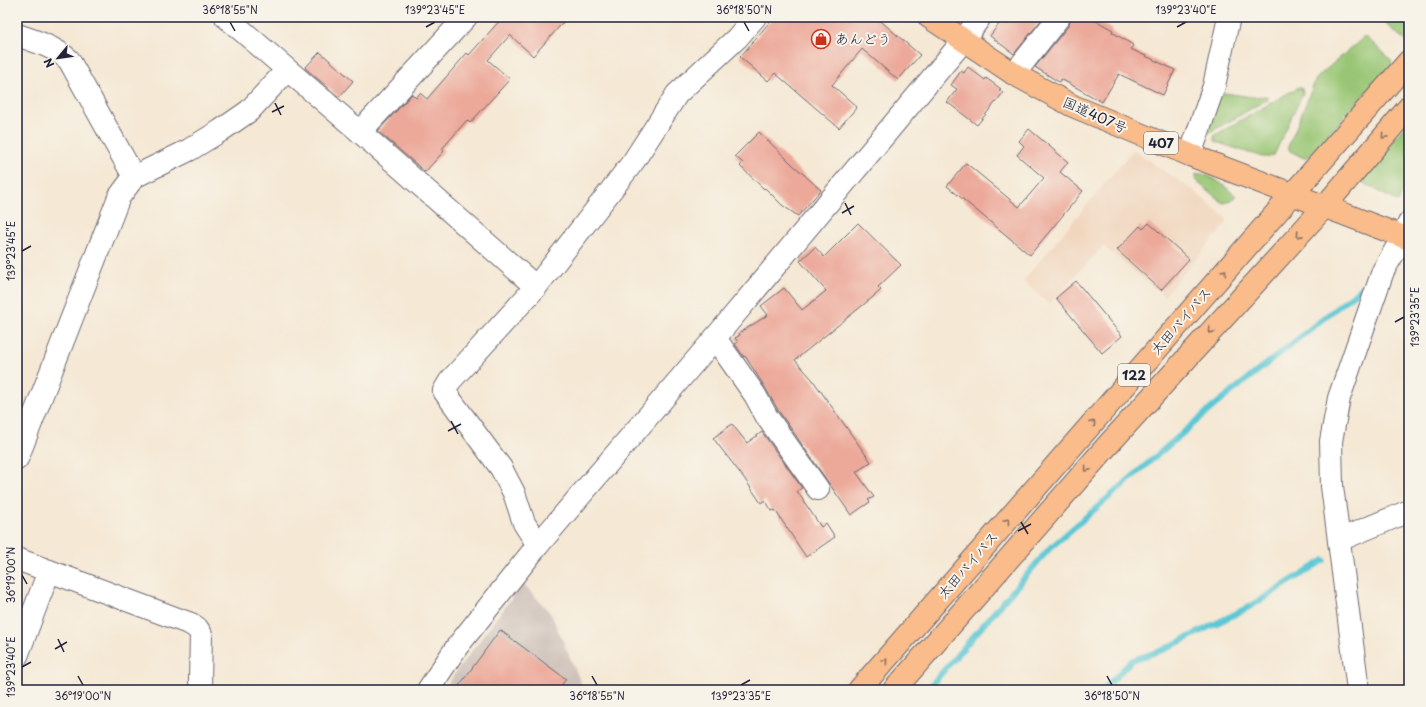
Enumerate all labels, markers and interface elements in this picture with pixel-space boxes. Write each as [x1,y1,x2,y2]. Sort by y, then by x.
text: 36°18'55"N [202,2,258,17]
text: 139°23'45"E [405,2,465,17]
text: 36°18'50"N [716,2,772,17]
text: 139°23'40"E [1155,2,1217,17]
shop icon: あんどう [810,28,832,50]
place label: あんどう [835,28,891,49]
north arrow [38,38,78,78]
text: N [39,55,58,71]
street label: 国道407号 [1059,91,1131,138]
one-way arrow [1381,131,1388,139]
road number: 407 [1144,132,1178,154]
text: 139°23'45"E [3,221,18,281]
one-way arrow [1297,230,1304,237]
one-way arrow [1220,269,1227,277]
street label: 太田バイパス [1145,282,1216,359]
text: 139°23'35"E [1407,287,1422,347]
one-way arrow [1209,326,1216,334]
road number: 122 [1118,364,1150,386]
one-way arrow [1088,420,1095,427]
one-way arrow [1084,464,1091,472]
one-way arrow [1002,518,1009,525]
street label: 太田バイパス [932,526,1003,603]
text: 36°19'00"N [3,546,18,603]
text: 139°23'40"E [3,636,18,698]
one-way arrow [880,658,887,665]
text: 36°19'00"N [55,688,112,703]
text: 36°18'55"N [569,688,625,703]
text: 139°23'35"E [711,688,771,703]
text: 36°18'50"N [1084,688,1140,703]

